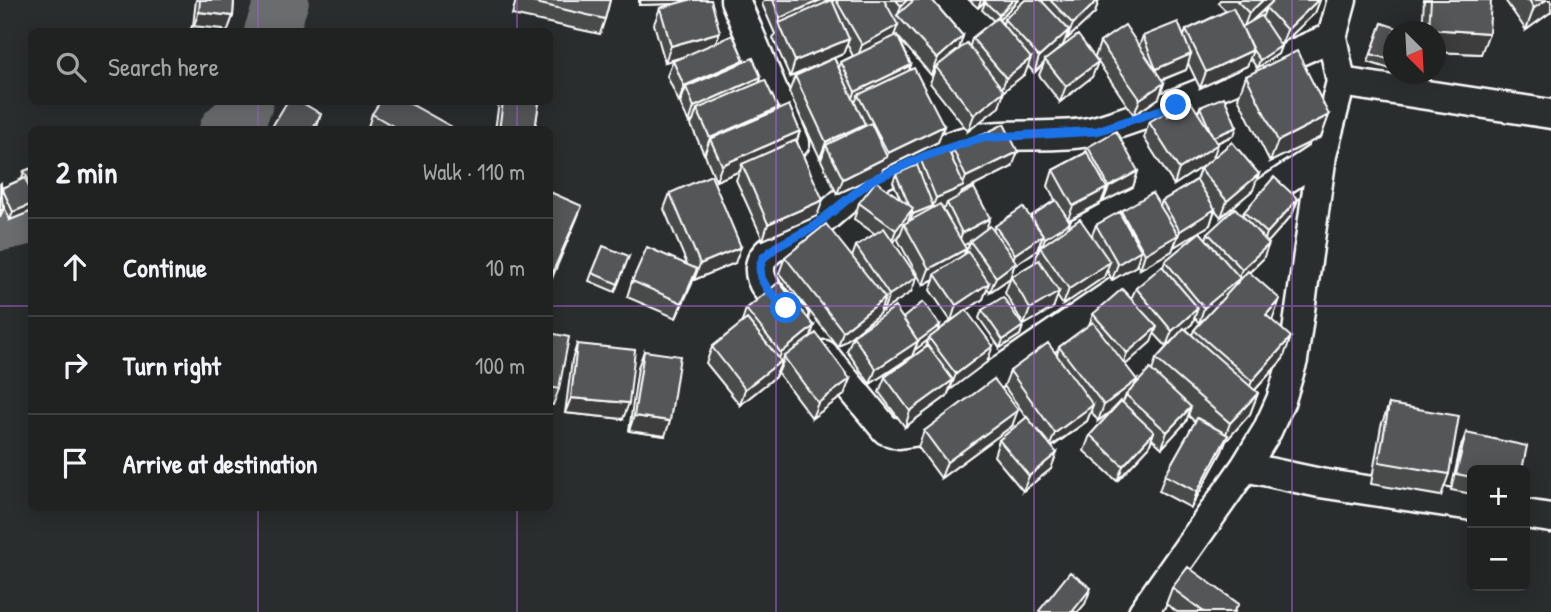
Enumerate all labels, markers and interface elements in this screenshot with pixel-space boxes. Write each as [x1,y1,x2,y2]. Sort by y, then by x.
north arrow [1383,21,1446,84]
search box [28,28,553,105]
icon: search [52,48,90,86]
text: Search here [108,49,219,84]
route end [1160,89,1191,120]
text: 2 min [56,152,118,192]
text: Walk · 110 m [423,156,525,187]
icon: ahead [56,248,94,286]
text: Continue [123,250,207,285]
text: 10 m [485,252,525,283]
route start [770,292,801,323]
icon: right [56,346,94,384]
text: Turn right [123,348,221,383]
text: 100 m [475,350,525,381]
icon: arrive [56,444,94,482]
text: Arrive at destination [123,446,318,481]
map controls [1467,465,1530,591]
button: + [1467,465,1530,528]
button: − [1467,528,1530,591]

